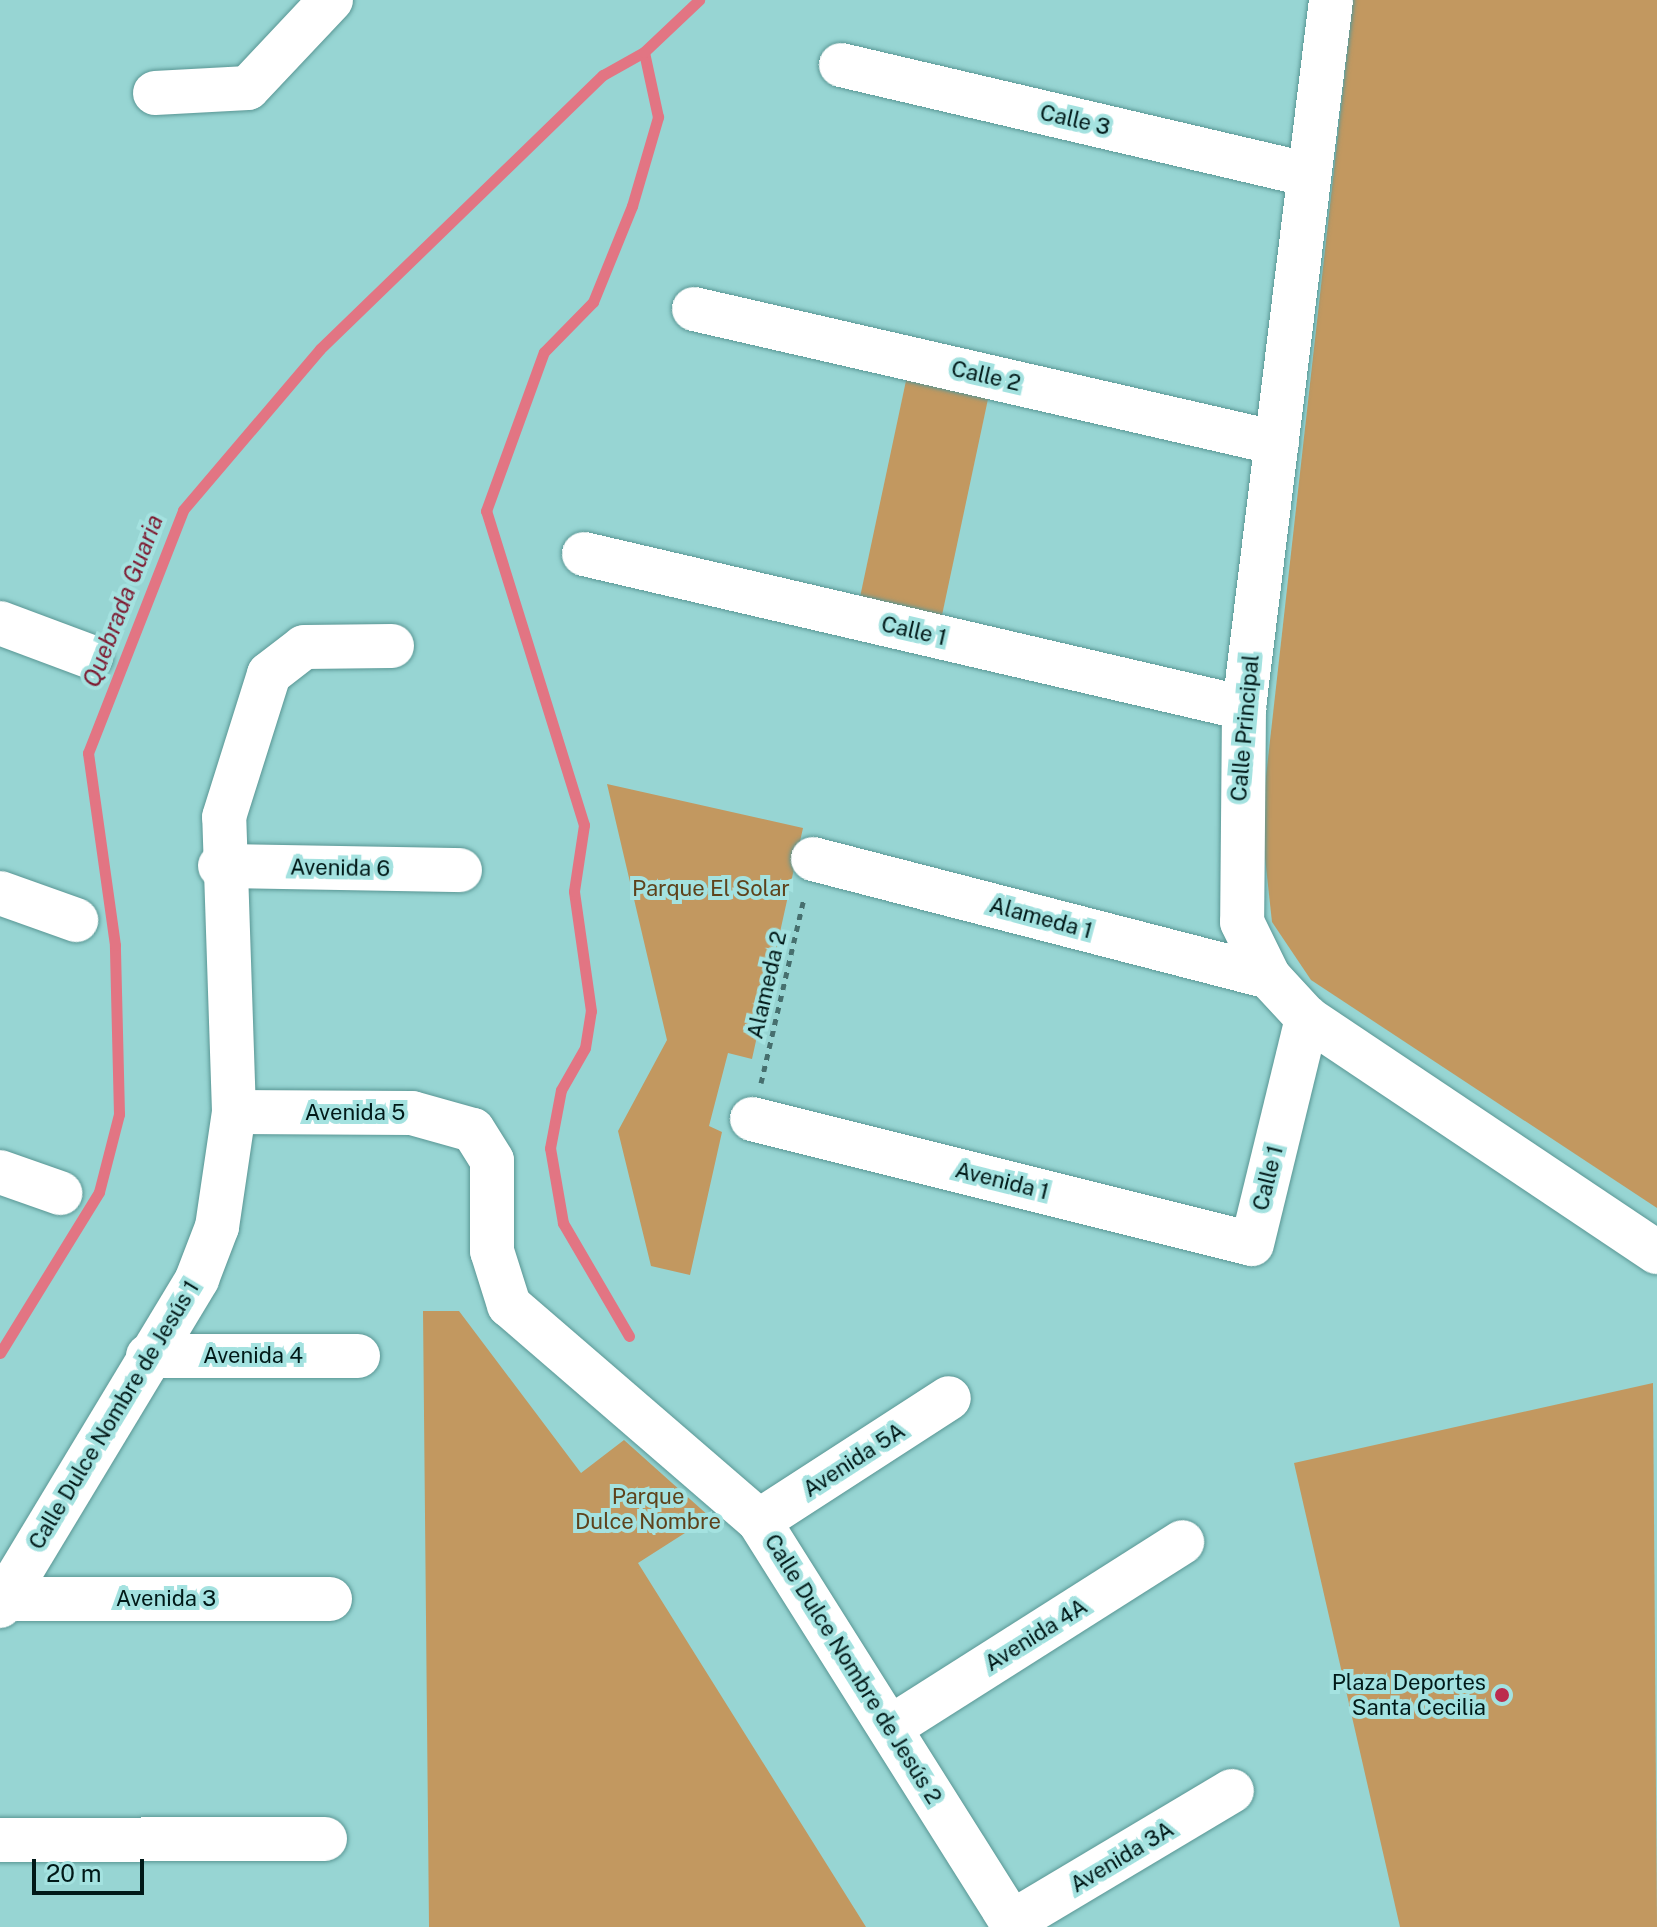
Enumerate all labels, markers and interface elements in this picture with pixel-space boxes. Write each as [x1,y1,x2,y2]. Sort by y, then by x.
street label: Calle 3 [1037,99,1113,141]
street label: Calle 2 [949,355,1023,397]
water label: Quebrada Guaria [77,511,169,691]
street label: Calle 1 [879,611,949,651]
street label: Calle Principal [1225,653,1265,803]
street label: Avenida 6 [290,854,390,882]
park label: Parque El Solar [632,876,790,902]
street label: Alameda 1 [987,892,1095,944]
street label: Alameda 2 [742,929,792,1041]
street label: Avenida 5 [305,1100,405,1126]
street label: Calle 1 [1247,1143,1289,1213]
street label: Avenida 1 [953,1157,1051,1205]
street label: Calle Dulce Nombre de Jesús 1 [23,1275,205,1555]
street label: Avenida 4 [203,1343,303,1369]
street label: Avenida 5A [798,1417,910,1503]
park label: Parque Dulce Nombre [575,1483,721,1534]
street label: Calle Dulce Nombre de Jesús 2 [759,1529,947,1809]
street label: Avenida 3 [116,1586,216,1612]
street label: Avenida 4A [980,1593,1092,1677]
place label: Plaza Deportes Santa Cecilia [1332,1669,1486,1720]
marker: Plaza Deportes Santa Cecilia [1493,1686,1511,1704]
street label: Avenida 3A [1066,1816,1178,1898]
scale bar [36,1843,148,1893]
text: 20 m [46,1859,102,1887]

